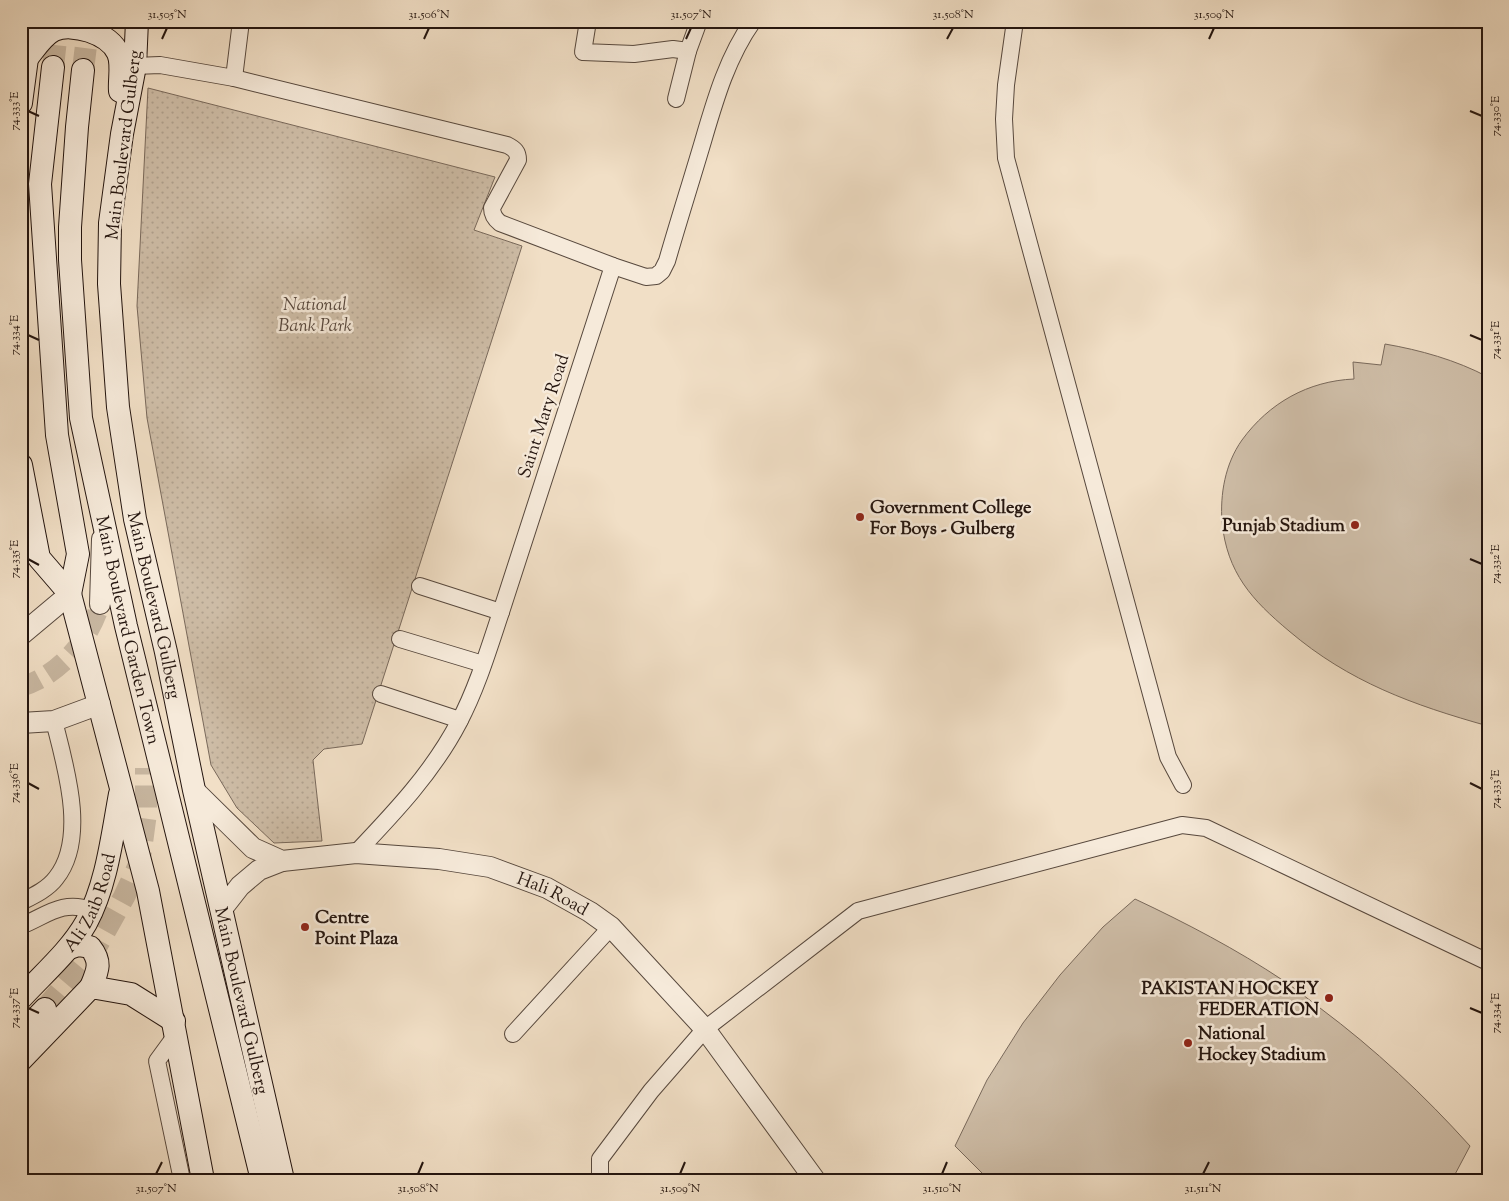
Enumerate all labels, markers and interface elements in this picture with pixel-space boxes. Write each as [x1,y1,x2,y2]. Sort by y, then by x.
text: 31.505°N [147,6,187,24]
text: 31.506°N [408,6,450,24]
text: 31.507°N [670,6,712,24]
text: 31.508°N [932,6,974,24]
text: 31.509°N [1194,6,1235,24]
street label: Main Boulevard Gulberg [100,49,150,242]
text: 74.333°E [6,91,24,131]
text: 74.330°E [1487,95,1505,136]
park label: National Bank Park [278,293,352,340]
text: 74.334°E [6,314,24,355]
text: 74.331°E [1487,320,1505,359]
street label: Saint Mary Road [513,351,577,482]
place label: Government College For Boys - Gulberg [870,496,1032,543]
street label: Main Boulevard Gulberg [119,509,186,702]
marker: Government College For Boys - Gulberg [854,511,866,523]
street label: Main Boulevard Garden Town [87,513,166,748]
place label: Punjab Stadium [1222,514,1345,540]
marker: Punjab Stadium [1349,519,1361,531]
text: 74.335°E [6,539,24,578]
text: 74.332°E [1487,543,1505,584]
text: 74.336°E [6,762,24,803]
text: 74.333°E [1487,769,1505,809]
street label: Ali Zaib Road [59,851,124,959]
street label: Hali Road [513,867,593,924]
street label: Main Boulevard Gulberg [206,905,274,1097]
place label: Centre Point Plaza [315,906,399,953]
marker: Centre Point Plaza [299,921,311,933]
place label: PAKISTAN HOCKEY FEDERATION [1142,977,1320,1024]
text: 74.337°E [6,987,24,1028]
marker: PAKISTAN HOCKEY FEDERATION [1323,992,1335,1004]
text: 74.334°E [1487,992,1505,1033]
place label: National Hockey Stadium [1198,1022,1326,1069]
marker: National Hockey Stadium [1182,1037,1194,1049]
text: 31.507°N [135,1180,177,1198]
text: 31.508°N [397,1180,439,1198]
text: 31.509°N [660,1180,701,1198]
text: 31.510°N [923,1180,962,1198]
text: 31.511°N [1185,1180,1222,1198]

